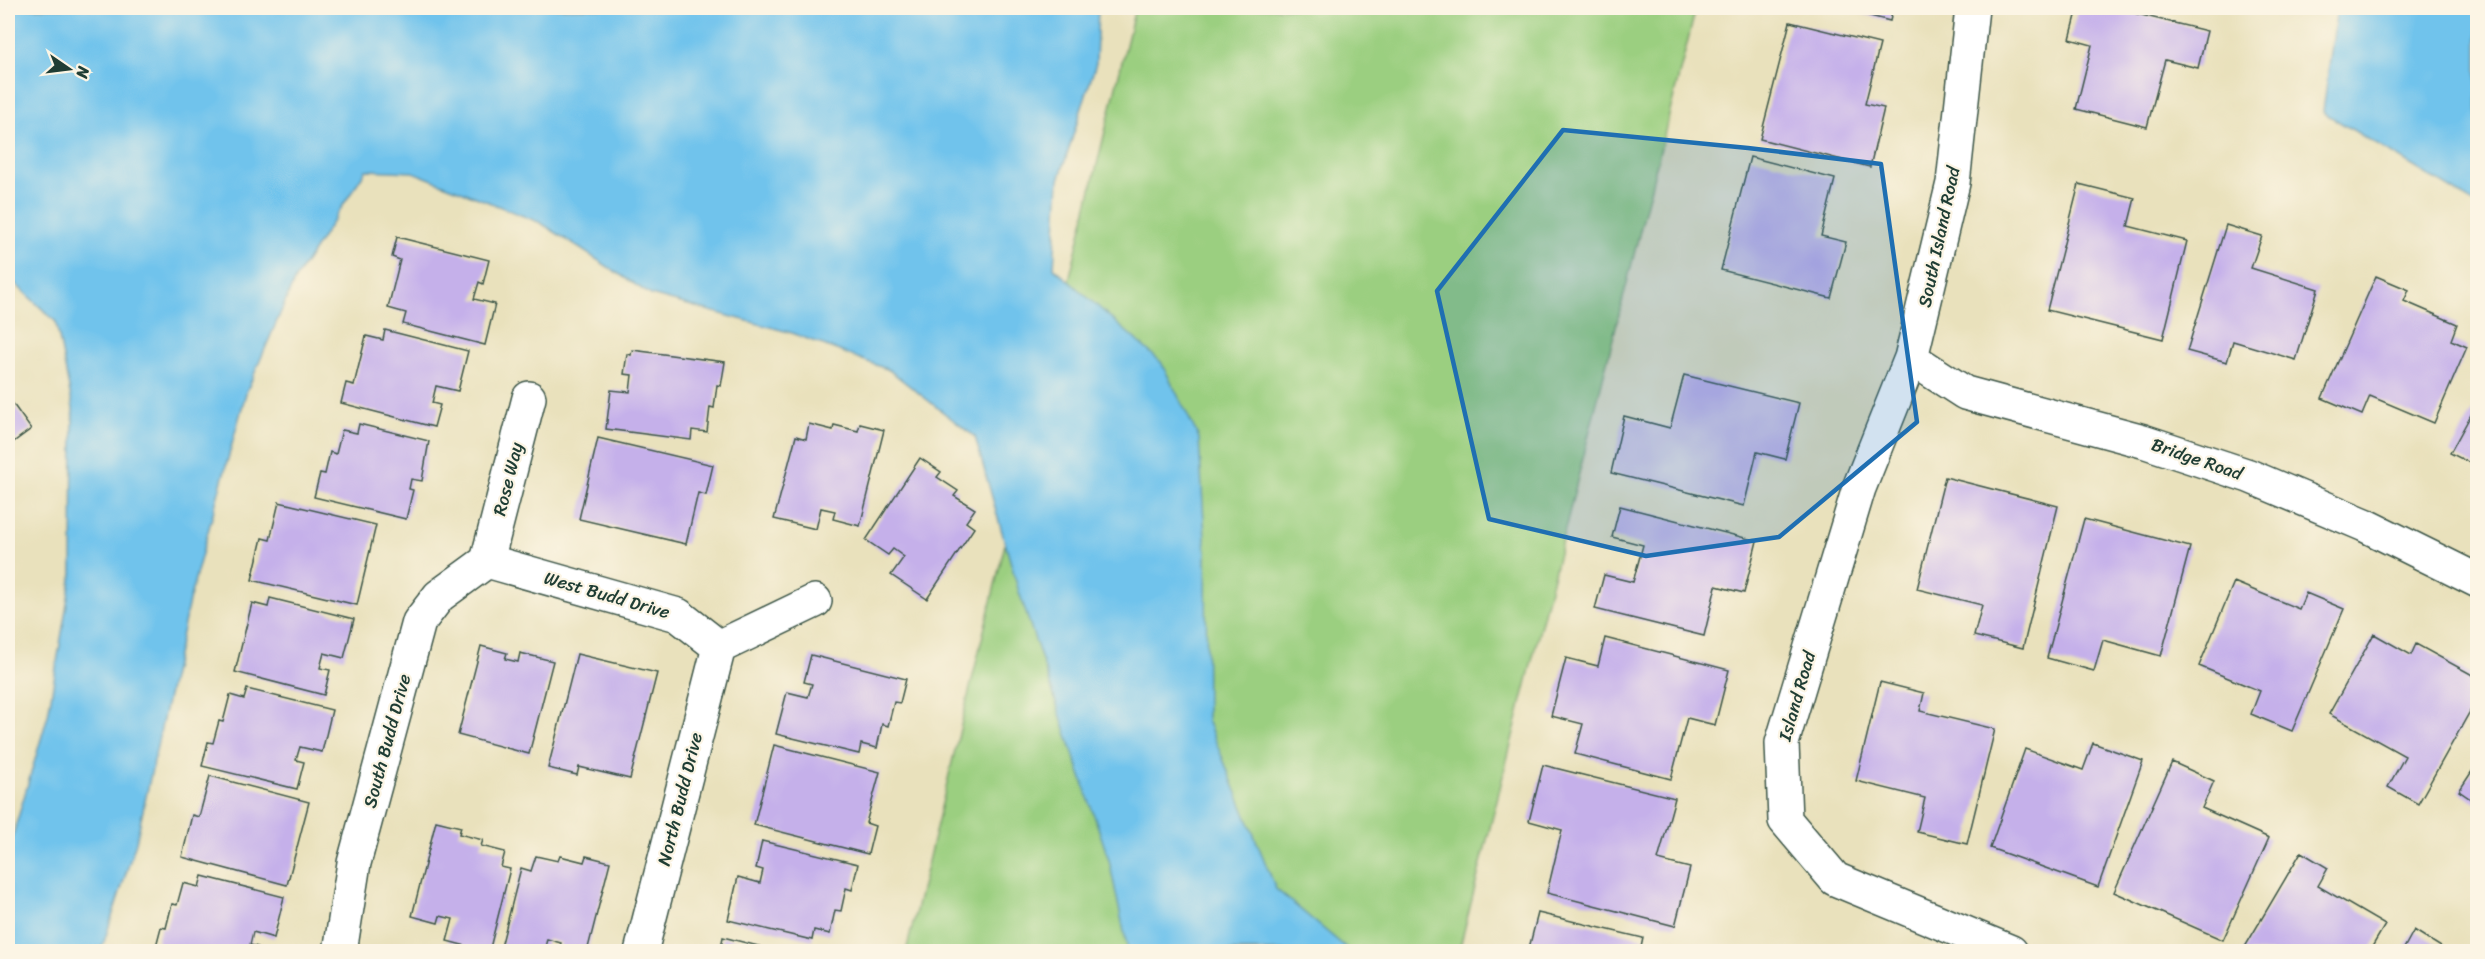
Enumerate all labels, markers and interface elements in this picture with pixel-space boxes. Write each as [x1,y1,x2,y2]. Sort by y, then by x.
north arrow [39,39,99,99]
text: N [67,63,99,82]
street label: South Island Road [1908,162,1970,310]
street label: Bridge Road [2147,428,2248,490]
street label: Rose Way [483,438,533,519]
street label: West Budd Drive [540,562,674,628]
street label: Island Road [1769,646,1825,746]
street label: South Budd Drive [354,670,420,812]
street label: North Budd Drive [648,729,712,869]

